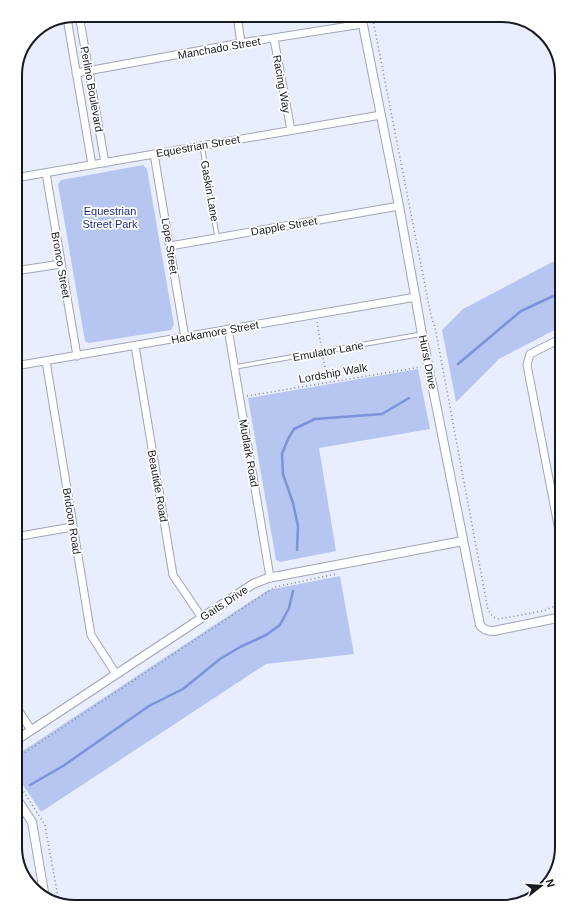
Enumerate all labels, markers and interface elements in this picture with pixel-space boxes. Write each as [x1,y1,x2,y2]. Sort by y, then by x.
street label: Manchado Street [177,35,261,61]
street label: Perlino Boulevard [79,45,105,133]
street label: Racing Way [271,54,293,115]
street label: Equestrian Street [155,133,241,159]
street label: Gaskin Lane [199,160,221,222]
park label: Equestrian Street Park [82,205,138,230]
street label: Dapple Street [250,214,318,238]
street label: Lope Street [160,217,180,275]
street label: Bronco Street [49,231,73,299]
street label: Hackamore Street [170,318,260,346]
street label: Hurst Drive [417,334,439,390]
street label: Emulator Lane [292,339,364,363]
street label: Lordship Walk [298,361,369,385]
street label: Mudlark Road [237,418,261,488]
street label: Beautide Road [146,449,170,523]
street label: Bridoon Road [61,487,83,555]
street label: Gaits Drive [198,583,250,623]
north arrow [521,866,561,906]
text: N [544,878,557,889]

